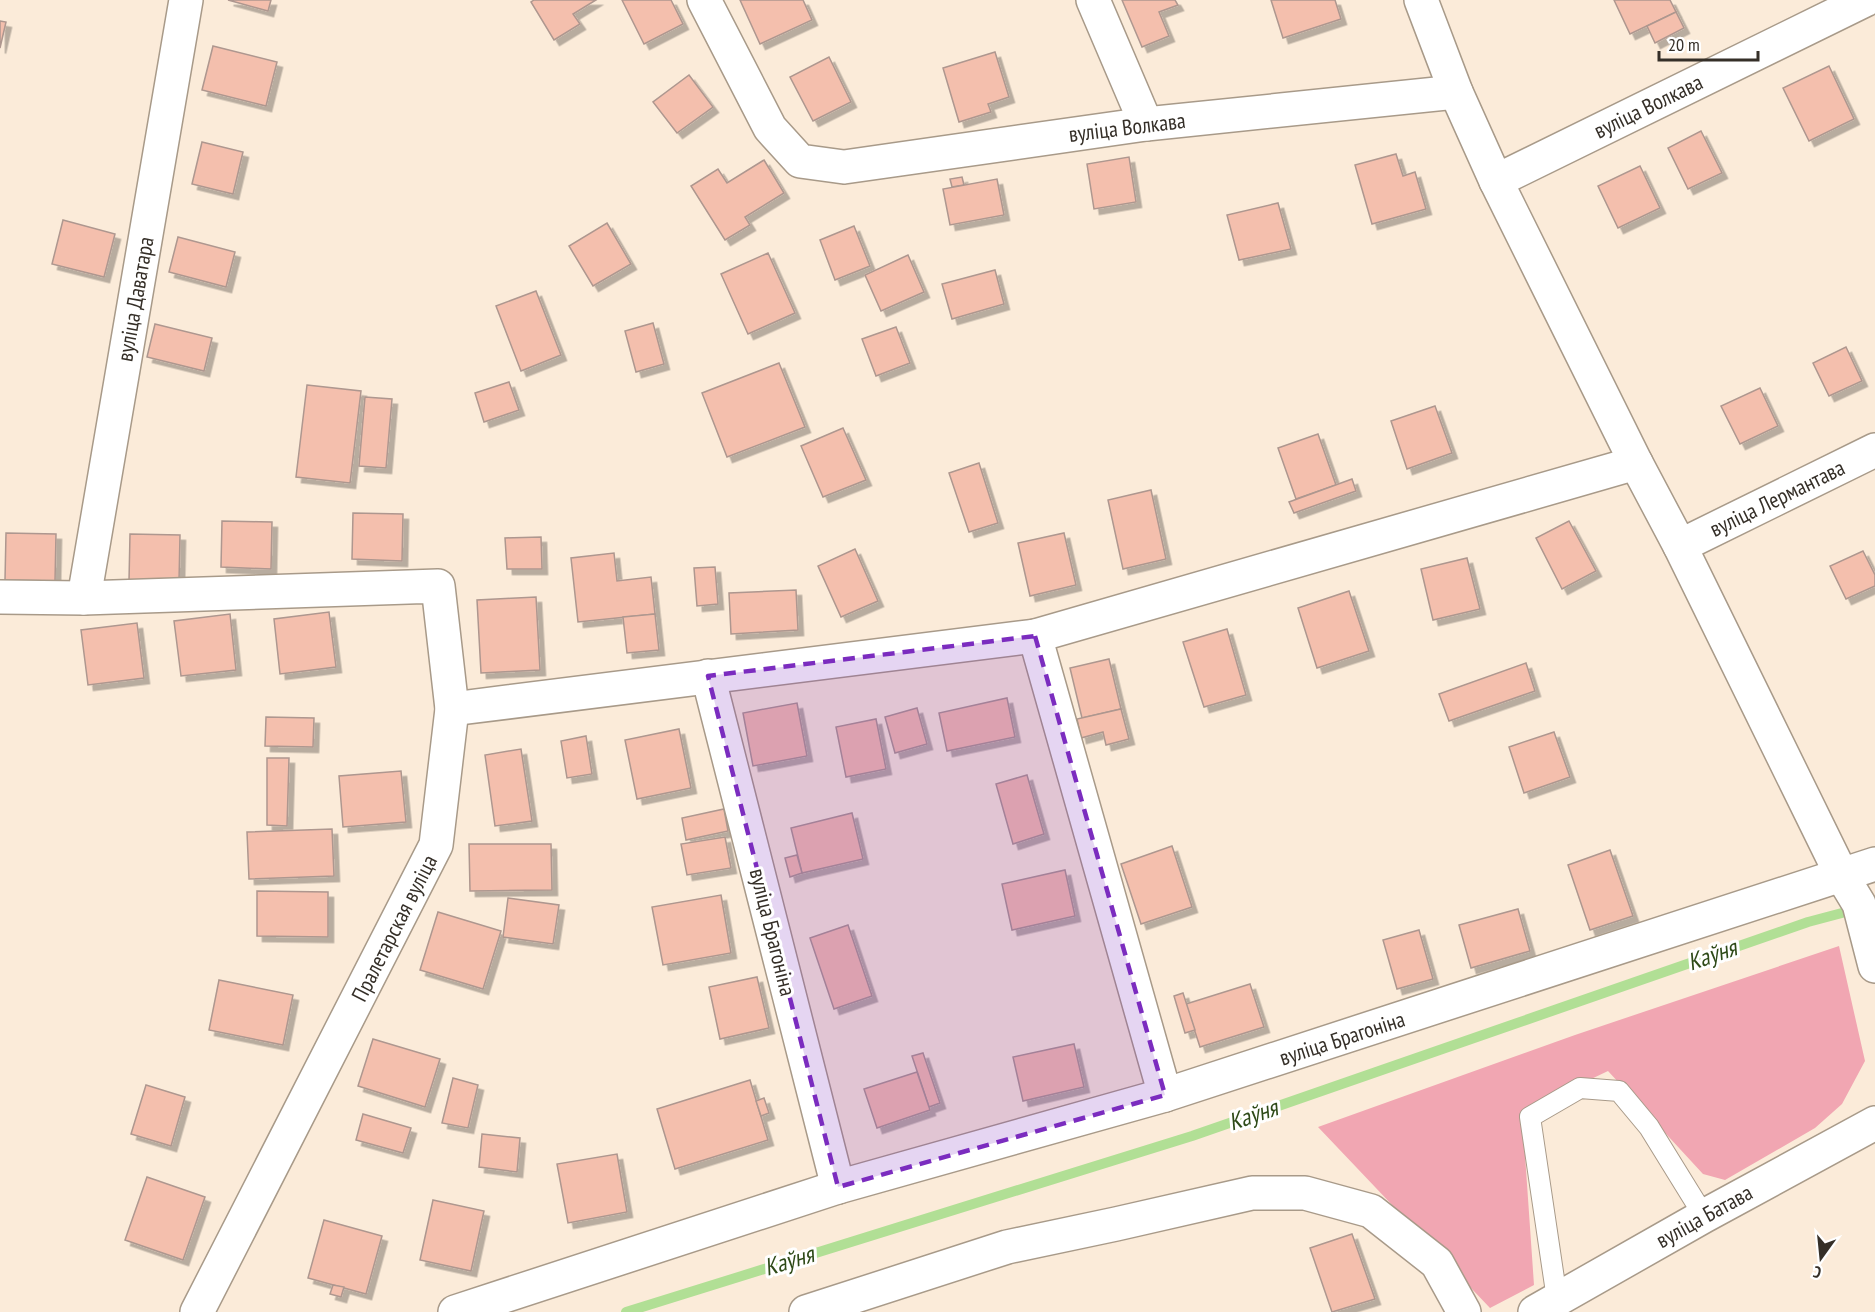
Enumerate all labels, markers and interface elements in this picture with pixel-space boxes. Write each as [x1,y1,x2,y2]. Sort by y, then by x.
scale bar [1659,24,1758,62]
text: 20 m [1668,33,1700,56]
street label: вуліца Волкава [1589,68,1707,144]
street label: вуліца Волкава [1067,106,1187,148]
street label: вуліца Даватара [110,235,160,363]
street label: вуліца Лермантава [1705,453,1849,543]
street label: Пралетарская вуліца [345,850,443,1006]
street label: вуліца Брагоніна [744,865,802,999]
water label: Каўня [1683,931,1742,977]
street label: вуліца Брагоніна [1276,1005,1408,1071]
water label: Каўня [1224,1091,1283,1137]
street label: вуліца Батава [1651,1178,1757,1254]
north arrow [1791,1228,1851,1288]
water label: Каўня [760,1238,819,1283]
text: С [1810,1262,1823,1283]

